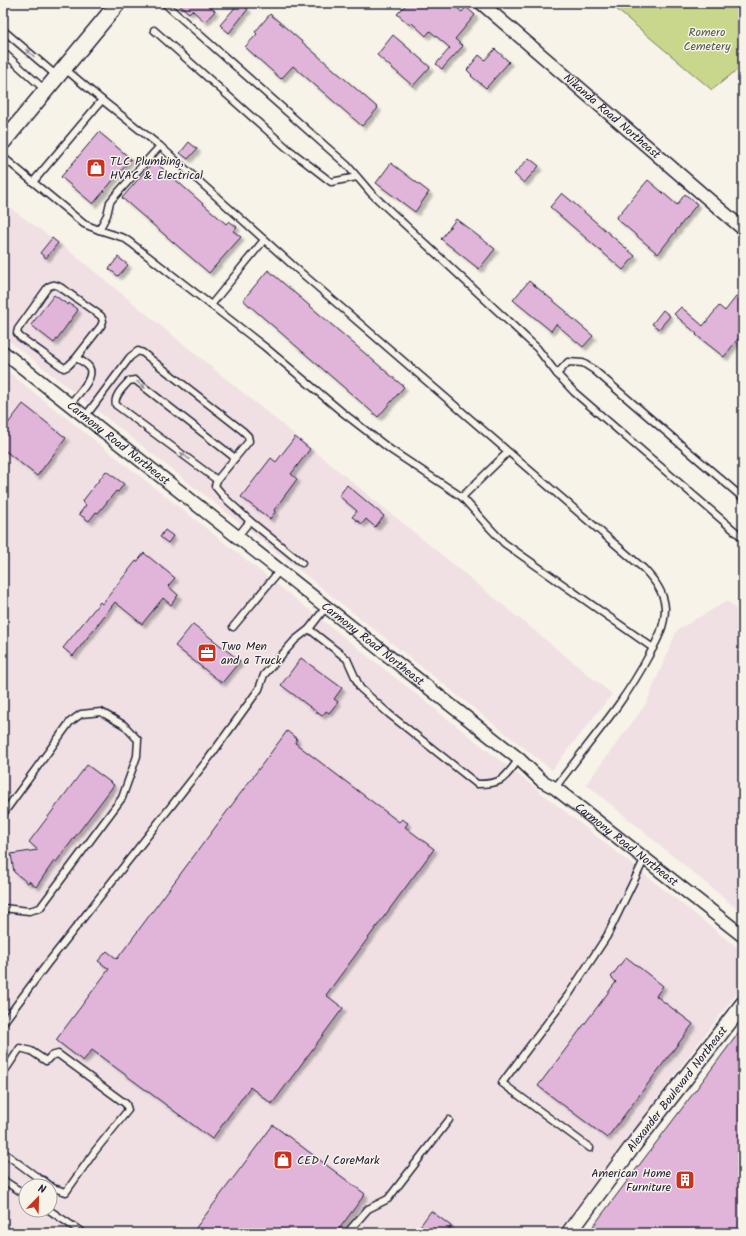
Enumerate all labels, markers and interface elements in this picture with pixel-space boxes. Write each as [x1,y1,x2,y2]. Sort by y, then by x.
park label: Romero Cemetery [683,23,731,56]
one-way arrow [25,49,36,58]
street label: Nikanda Road Northeast [559,68,665,164]
place label: TLC Plumbing, HVAC & Electrical [110,152,203,185]
shop icon: TLC Plumbing, HVAC & Electrical [85,157,107,179]
one-way arrow [136,381,147,390]
street label: Carmony Road Northeast [63,396,174,490]
one-way arrow [180,452,191,460]
street label: Carmony Road Northeast [317,597,429,691]
place label: Two Men and a Truck [221,637,282,670]
office icon: Two Men and a Truck [196,642,218,664]
street label: Carmony Road Northeast [571,798,683,891]
street label: Alexander Boulevard Northeast [622,1022,732,1156]
shop icon: CED / CoreMark [272,1149,294,1171]
place label: CED / CoreMark [297,1151,380,1170]
place label: American Home Furniture [591,1164,672,1197]
building icon: American Home Furniture [674,1169,696,1191]
north arrow [18,1178,58,1218]
text: N [35,1180,48,1199]

